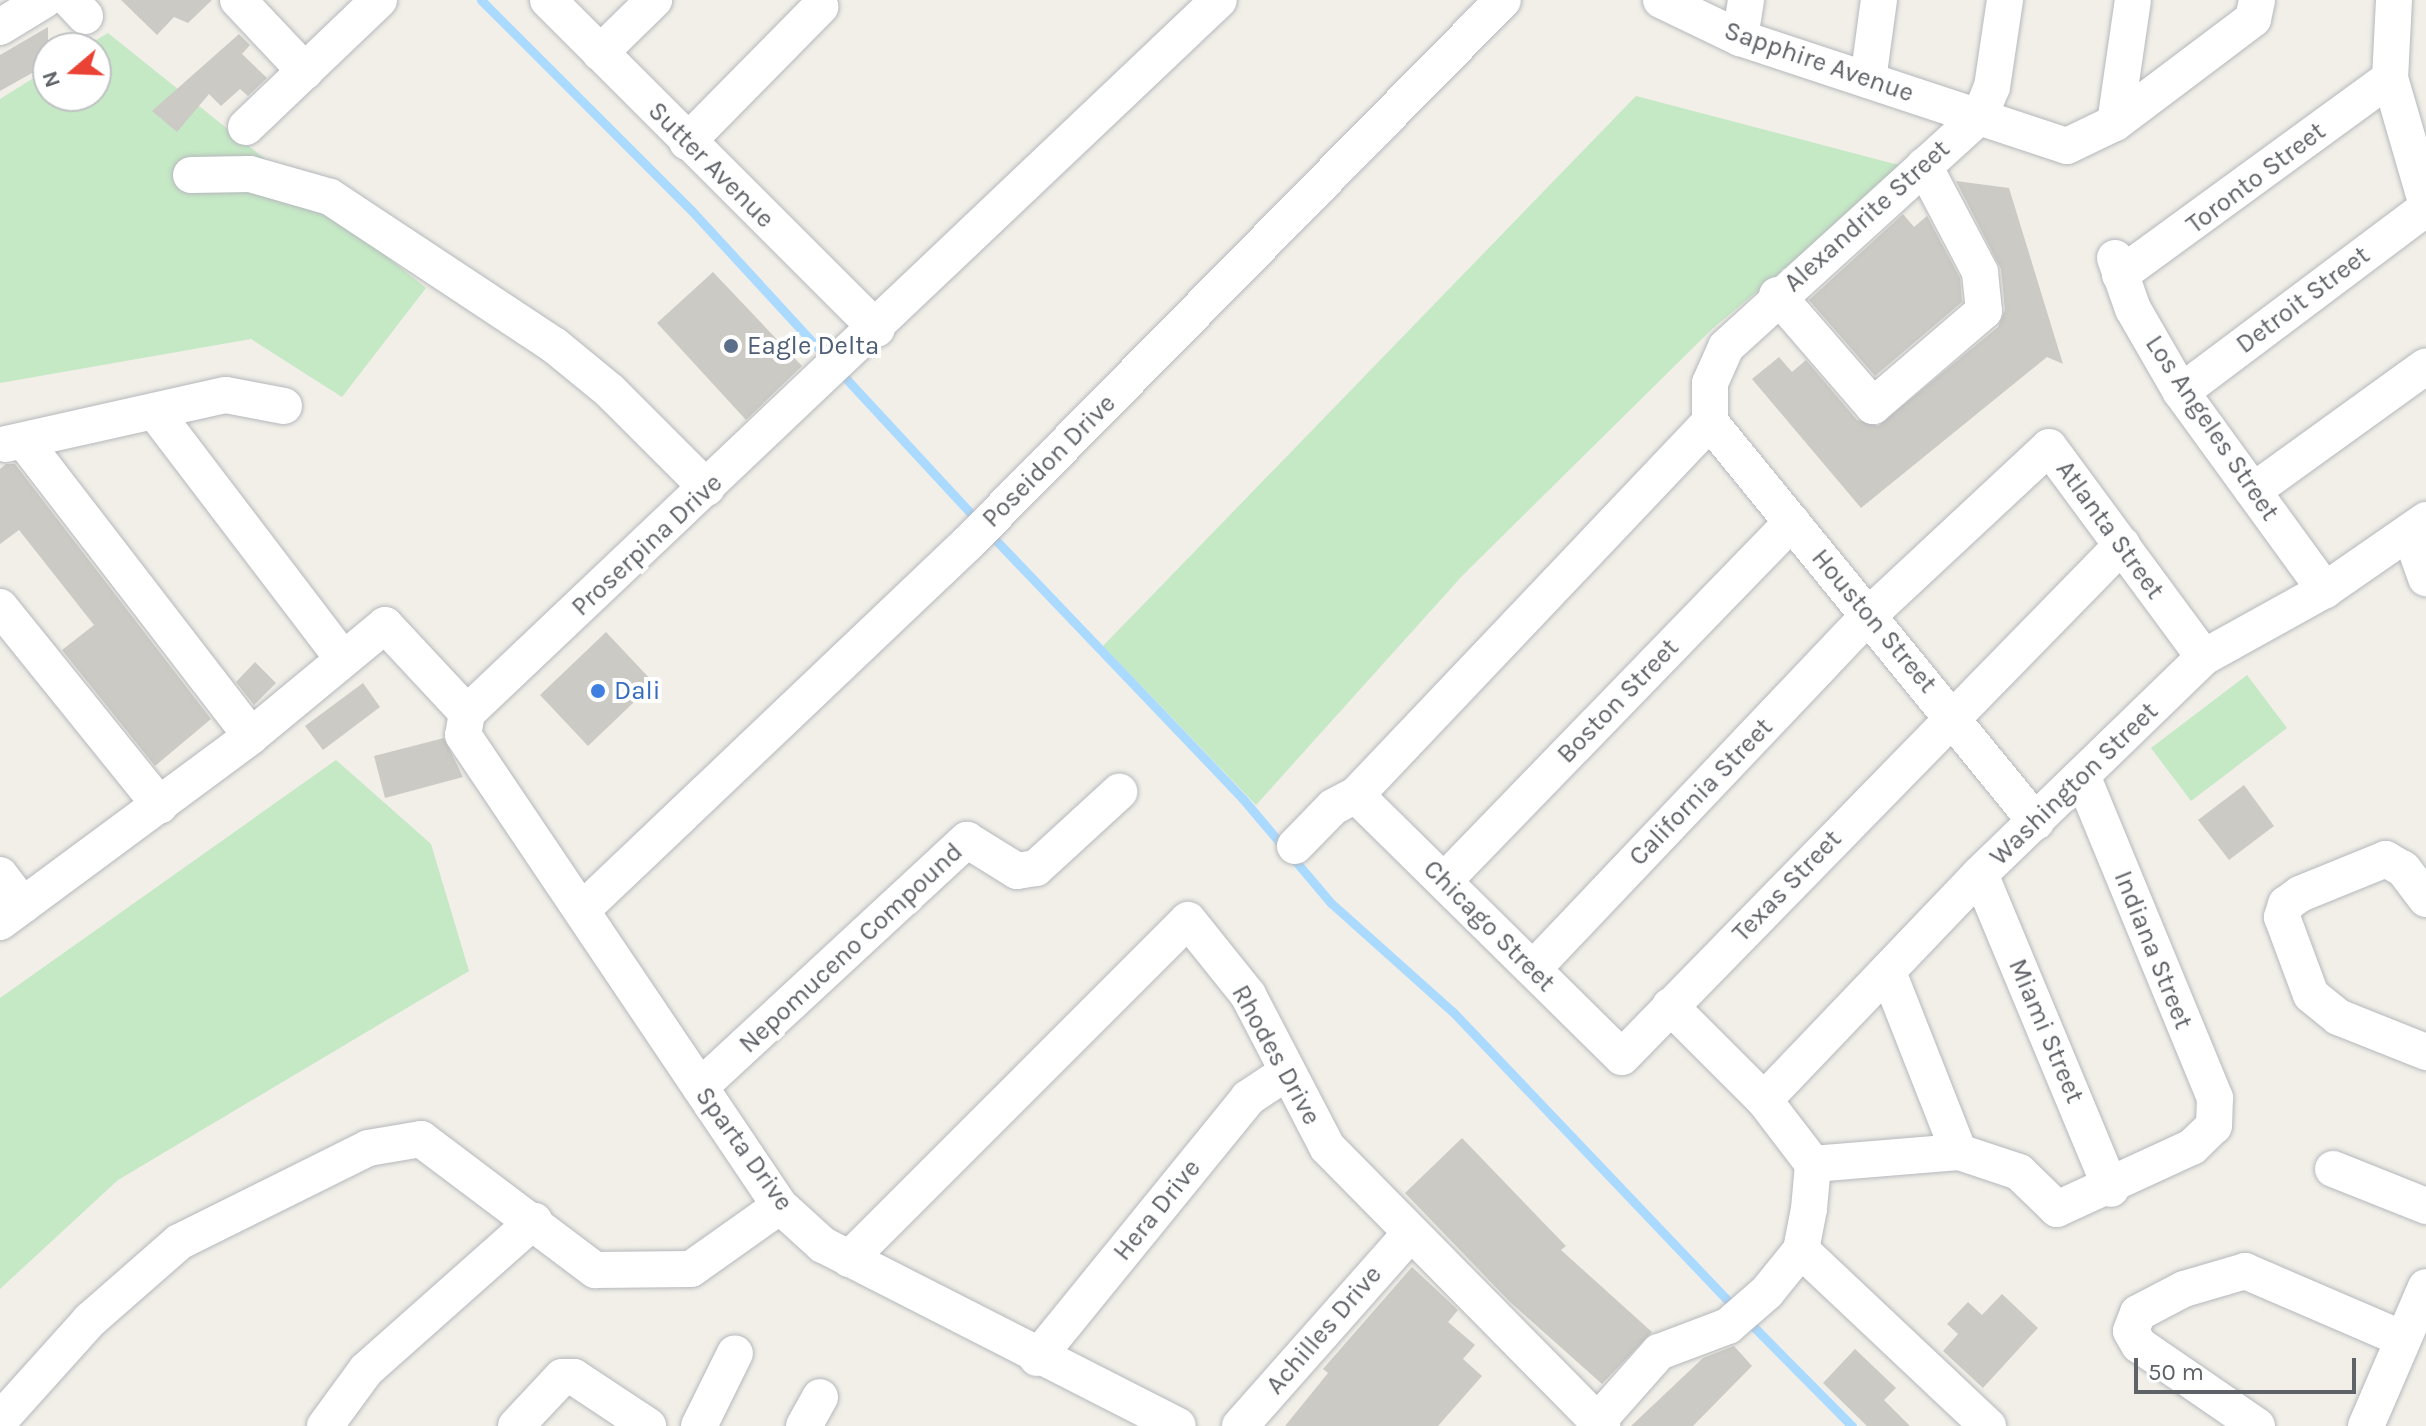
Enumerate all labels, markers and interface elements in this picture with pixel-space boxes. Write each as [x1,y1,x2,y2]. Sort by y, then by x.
street label: Sapphire Avenue [1720,15,1918,109]
north arrow [32,32,112,112]
text: N [36,67,66,91]
street label: Sutter Avenue [641,95,781,235]
street label: Toronto Street [2180,116,2332,240]
street label: Alexandrite Street [1778,133,1956,299]
street label: Detroit Street [2230,240,2376,360]
street label: Los Angeles Street [2138,329,2286,527]
place label: Eagle Delta [747,330,879,362]
marker: Eagle Delta [722,337,740,355]
street label: Poseidon Drive [976,388,1122,534]
street label: Atlanta Street [2049,455,2171,605]
street label: Proserpina Drive [565,467,729,623]
street label: Houston Street [1805,543,1943,699]
street label: Boston Street [1551,632,1685,770]
place label: Dali [614,675,661,707]
marker: Dali [589,682,607,700]
street label: Washington Street [1984,696,2164,872]
street label: California Street [1623,712,1779,872]
street label: Texas Street [1726,824,1848,948]
street label: Nepomuceno Compound [733,836,969,1060]
street label: Chicago Street [1417,854,1561,998]
street label: Indiana Street [2107,866,2199,1034]
street label: Miami Street [2002,954,2090,1108]
street label: Rhodes Drive [1225,980,1327,1130]
street label: Sparta Drive [689,1081,799,1217]
street label: Hera Drive [1107,1153,1207,1267]
street label: Achilles Drive [1260,1259,1388,1401]
scale bar [2138,1342,2360,1392]
text: 50 m [2148,1358,2204,1386]

